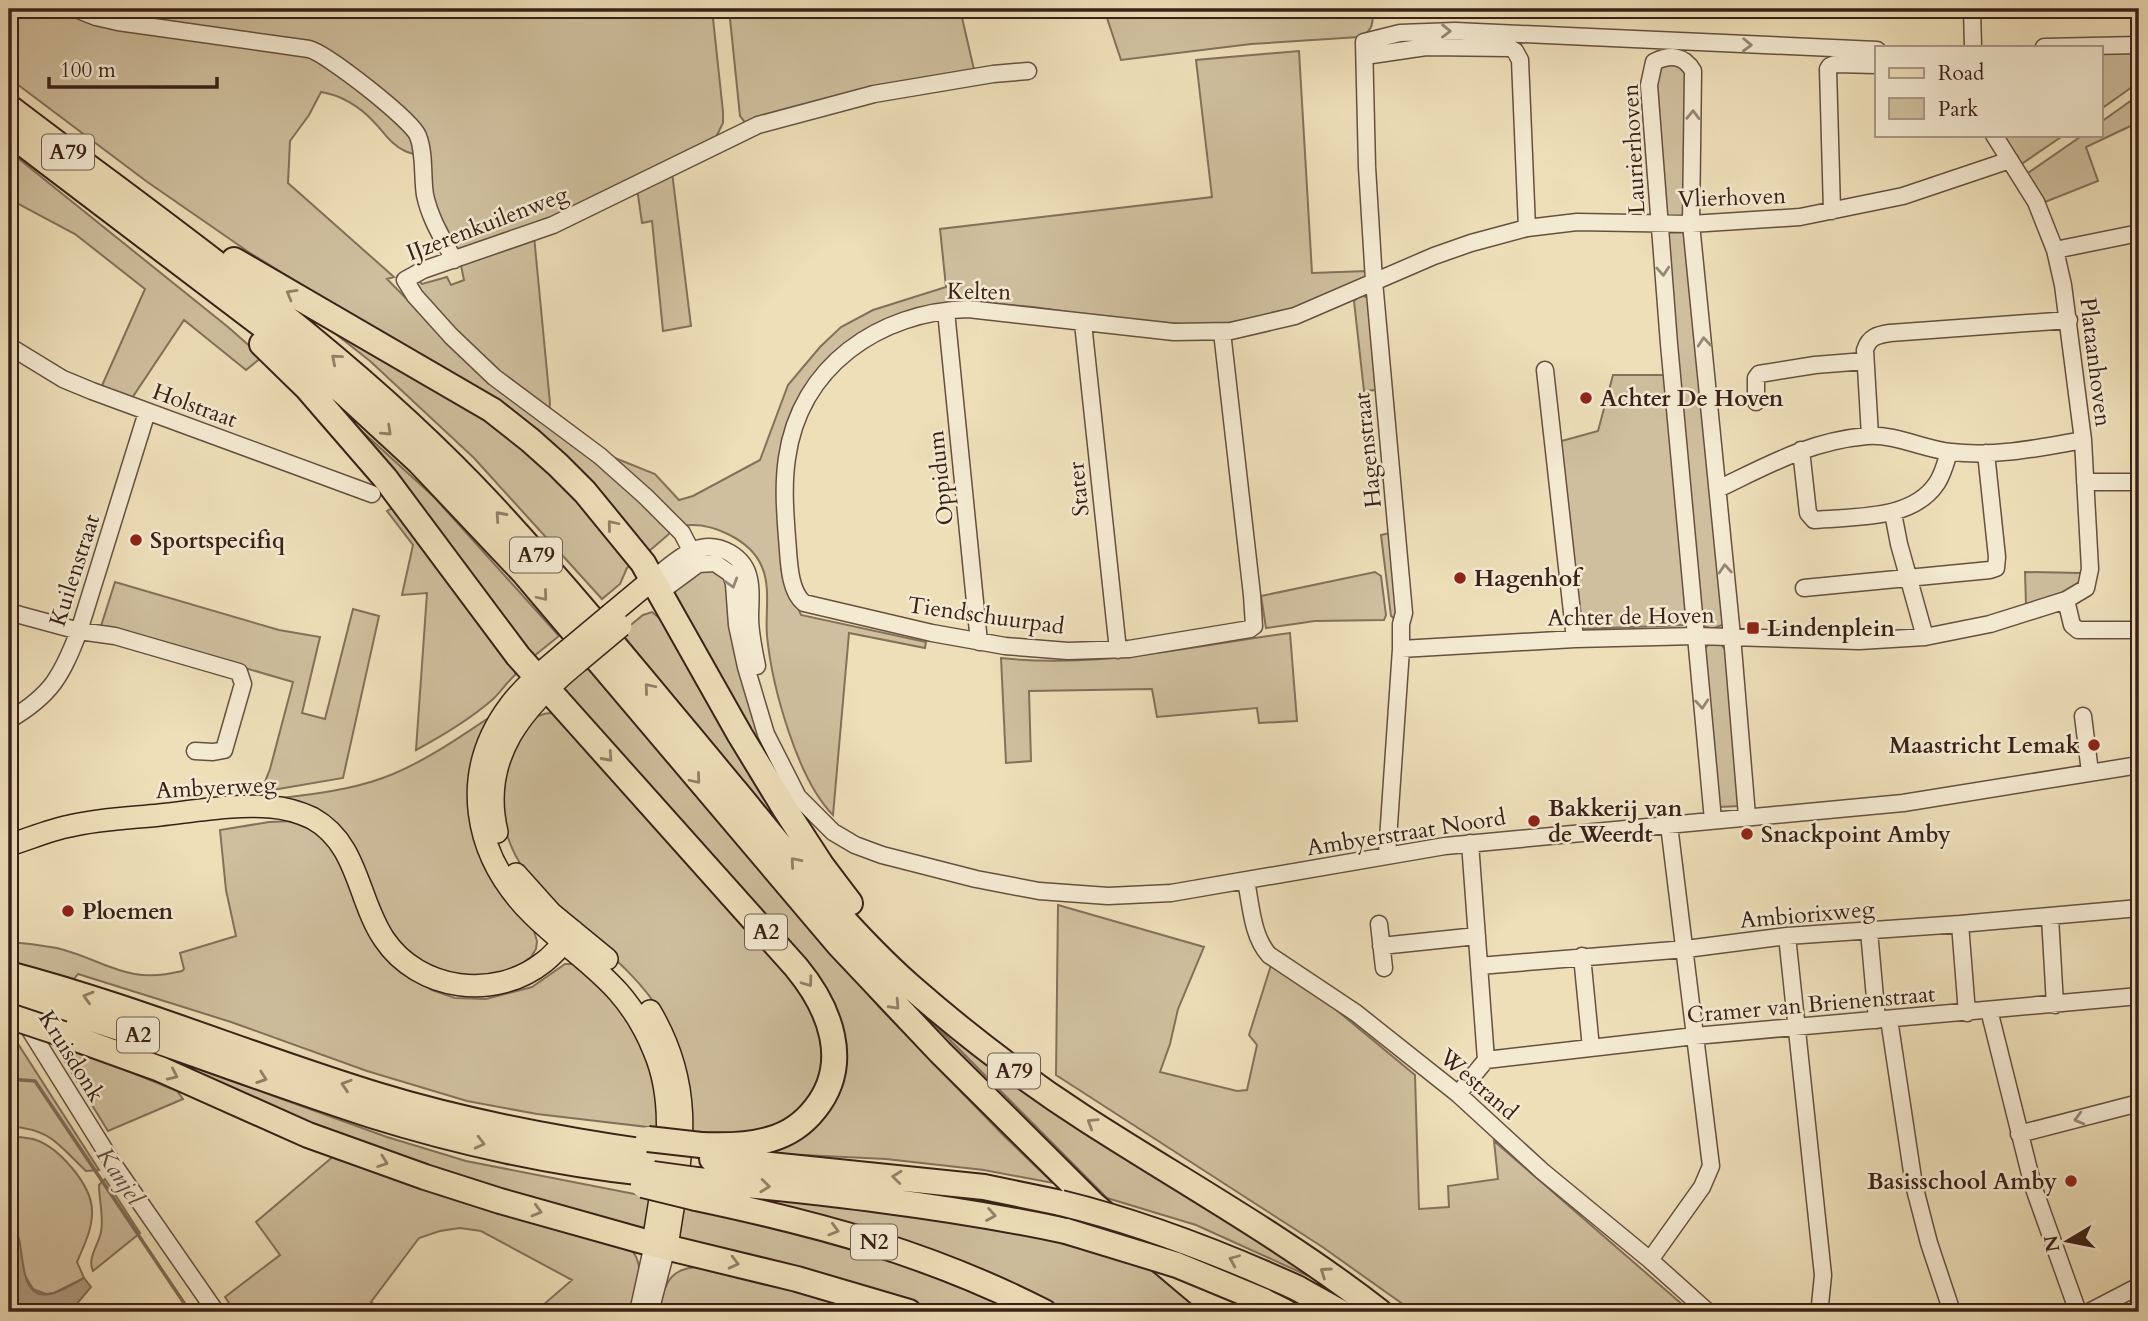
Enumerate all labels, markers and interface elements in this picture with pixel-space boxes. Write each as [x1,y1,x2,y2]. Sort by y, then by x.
one-way arrow [1441,24,1452,39]
one-way arrow [1742,37,1753,52]
scale bar [49,46,217,90]
legend [1875,46,2102,136]
text: 100 m [60,56,116,85]
text: Road [1938,59,1984,88]
street label: Laurierhoven [1615,83,1652,215]
text: Park [1938,95,1979,124]
one-way arrow [1685,109,1701,120]
road number: A79 [42,134,94,170]
street label: IJzerenkuilenweg [402,178,573,269]
street label: Vlierhoven [1677,180,1787,215]
one-way arrow [1655,265,1670,276]
street label: Kelten [947,275,1011,308]
one-way arrow [285,289,298,302]
street label: Plataanhoven [2072,296,2119,428]
one-way arrow [1697,336,1712,347]
one-way arrow [331,355,344,367]
street label: Holstraat [148,376,241,435]
place label: Achter De Hoven [1600,383,1784,414]
marker: Achter De Hoven [1578,390,1594,406]
street label: Hagenstraat [1346,391,1389,509]
one-way arrow [379,423,392,436]
street label: Oppidum [920,428,961,527]
street label: Stater [1060,459,1097,518]
street label: Kuilenstraat [42,510,107,630]
one-way arrow [496,511,508,524]
one-way arrow [608,521,620,534]
place label: Sportspecifiq [150,525,286,556]
marker: Sportspecifiq [128,532,144,548]
road number: A79 [510,538,562,572]
place label: Hagenhof [1474,563,1584,594]
one-way arrow [1718,563,1733,574]
marker: Hagenhof [1452,570,1468,586]
one-way arrow [723,576,738,588]
one-way arrow [535,588,547,601]
street label: Tiendschuurpad [906,589,1067,642]
street label: Achter de Hoven [1547,600,1715,633]
place label: Lindenplein [1767,613,1895,644]
marker: Lindenplein [1745,620,1761,636]
one-way arrow [645,683,657,696]
one-way arrow [1694,699,1709,710]
place label: Maastricht Lemak [1889,730,2081,761]
marker: Maastricht Lemak [2086,737,2102,753]
one-way arrow [600,749,613,762]
street label: Ambyerweg [155,769,277,806]
one-way arrow [688,772,701,784]
place label: Bakkerij van de Weerdt [1548,793,1683,850]
street label: Ambyerstraat Noord [1304,801,1508,864]
marker: Bakkerij van de Weerdt [1526,813,1542,829]
place label: Snackpoint Amby [1761,819,1951,850]
marker: Snackpoint Amby [1739,826,1755,842]
one-way arrow [791,858,803,871]
street label: Ambiorixweg [1738,893,1876,936]
place label: Ploemen [82,896,173,927]
marker: Ploemen [60,903,76,919]
road number: A2 [745,914,787,950]
one-way arrow [800,974,812,987]
street label: Cramer van Brienenstraat [1686,978,1937,1031]
one-way arrow [83,990,95,1005]
one-way arrow [887,997,900,1010]
street label: Kruisdonk [31,1005,112,1108]
road number: A2 [117,1018,159,1052]
street label: Westrand [1432,1041,1525,1128]
road number: A79 [988,1054,1040,1088]
one-way arrow [166,1067,178,1081]
one-way arrow [256,1070,268,1084]
one-way arrow [340,1079,353,1093]
one-way arrow [2074,1110,2086,1125]
one-way arrow [1086,1119,1099,1132]
one-way arrow [474,1135,486,1149]
water label: Kanjel [88,1141,152,1213]
one-way arrow [376,1154,388,1168]
place label: Basisschool Amby [1867,1166,2057,1197]
one-way arrow [891,1170,902,1185]
marker: Basisschool Amby [2063,1173,2079,1189]
one-way arrow [760,1178,771,1193]
one-way arrow [530,1203,542,1217]
north arrow [2032,1206,2102,1276]
one-way arrow [985,1207,997,1222]
one-way arrow [828,1222,840,1236]
road number: N2 [851,1224,897,1260]
text: N [2038,1233,2066,1254]
one-way arrow [1229,1254,1242,1268]
one-way arrow [728,1255,740,1269]
one-way arrow [1320,1268,1333,1280]

